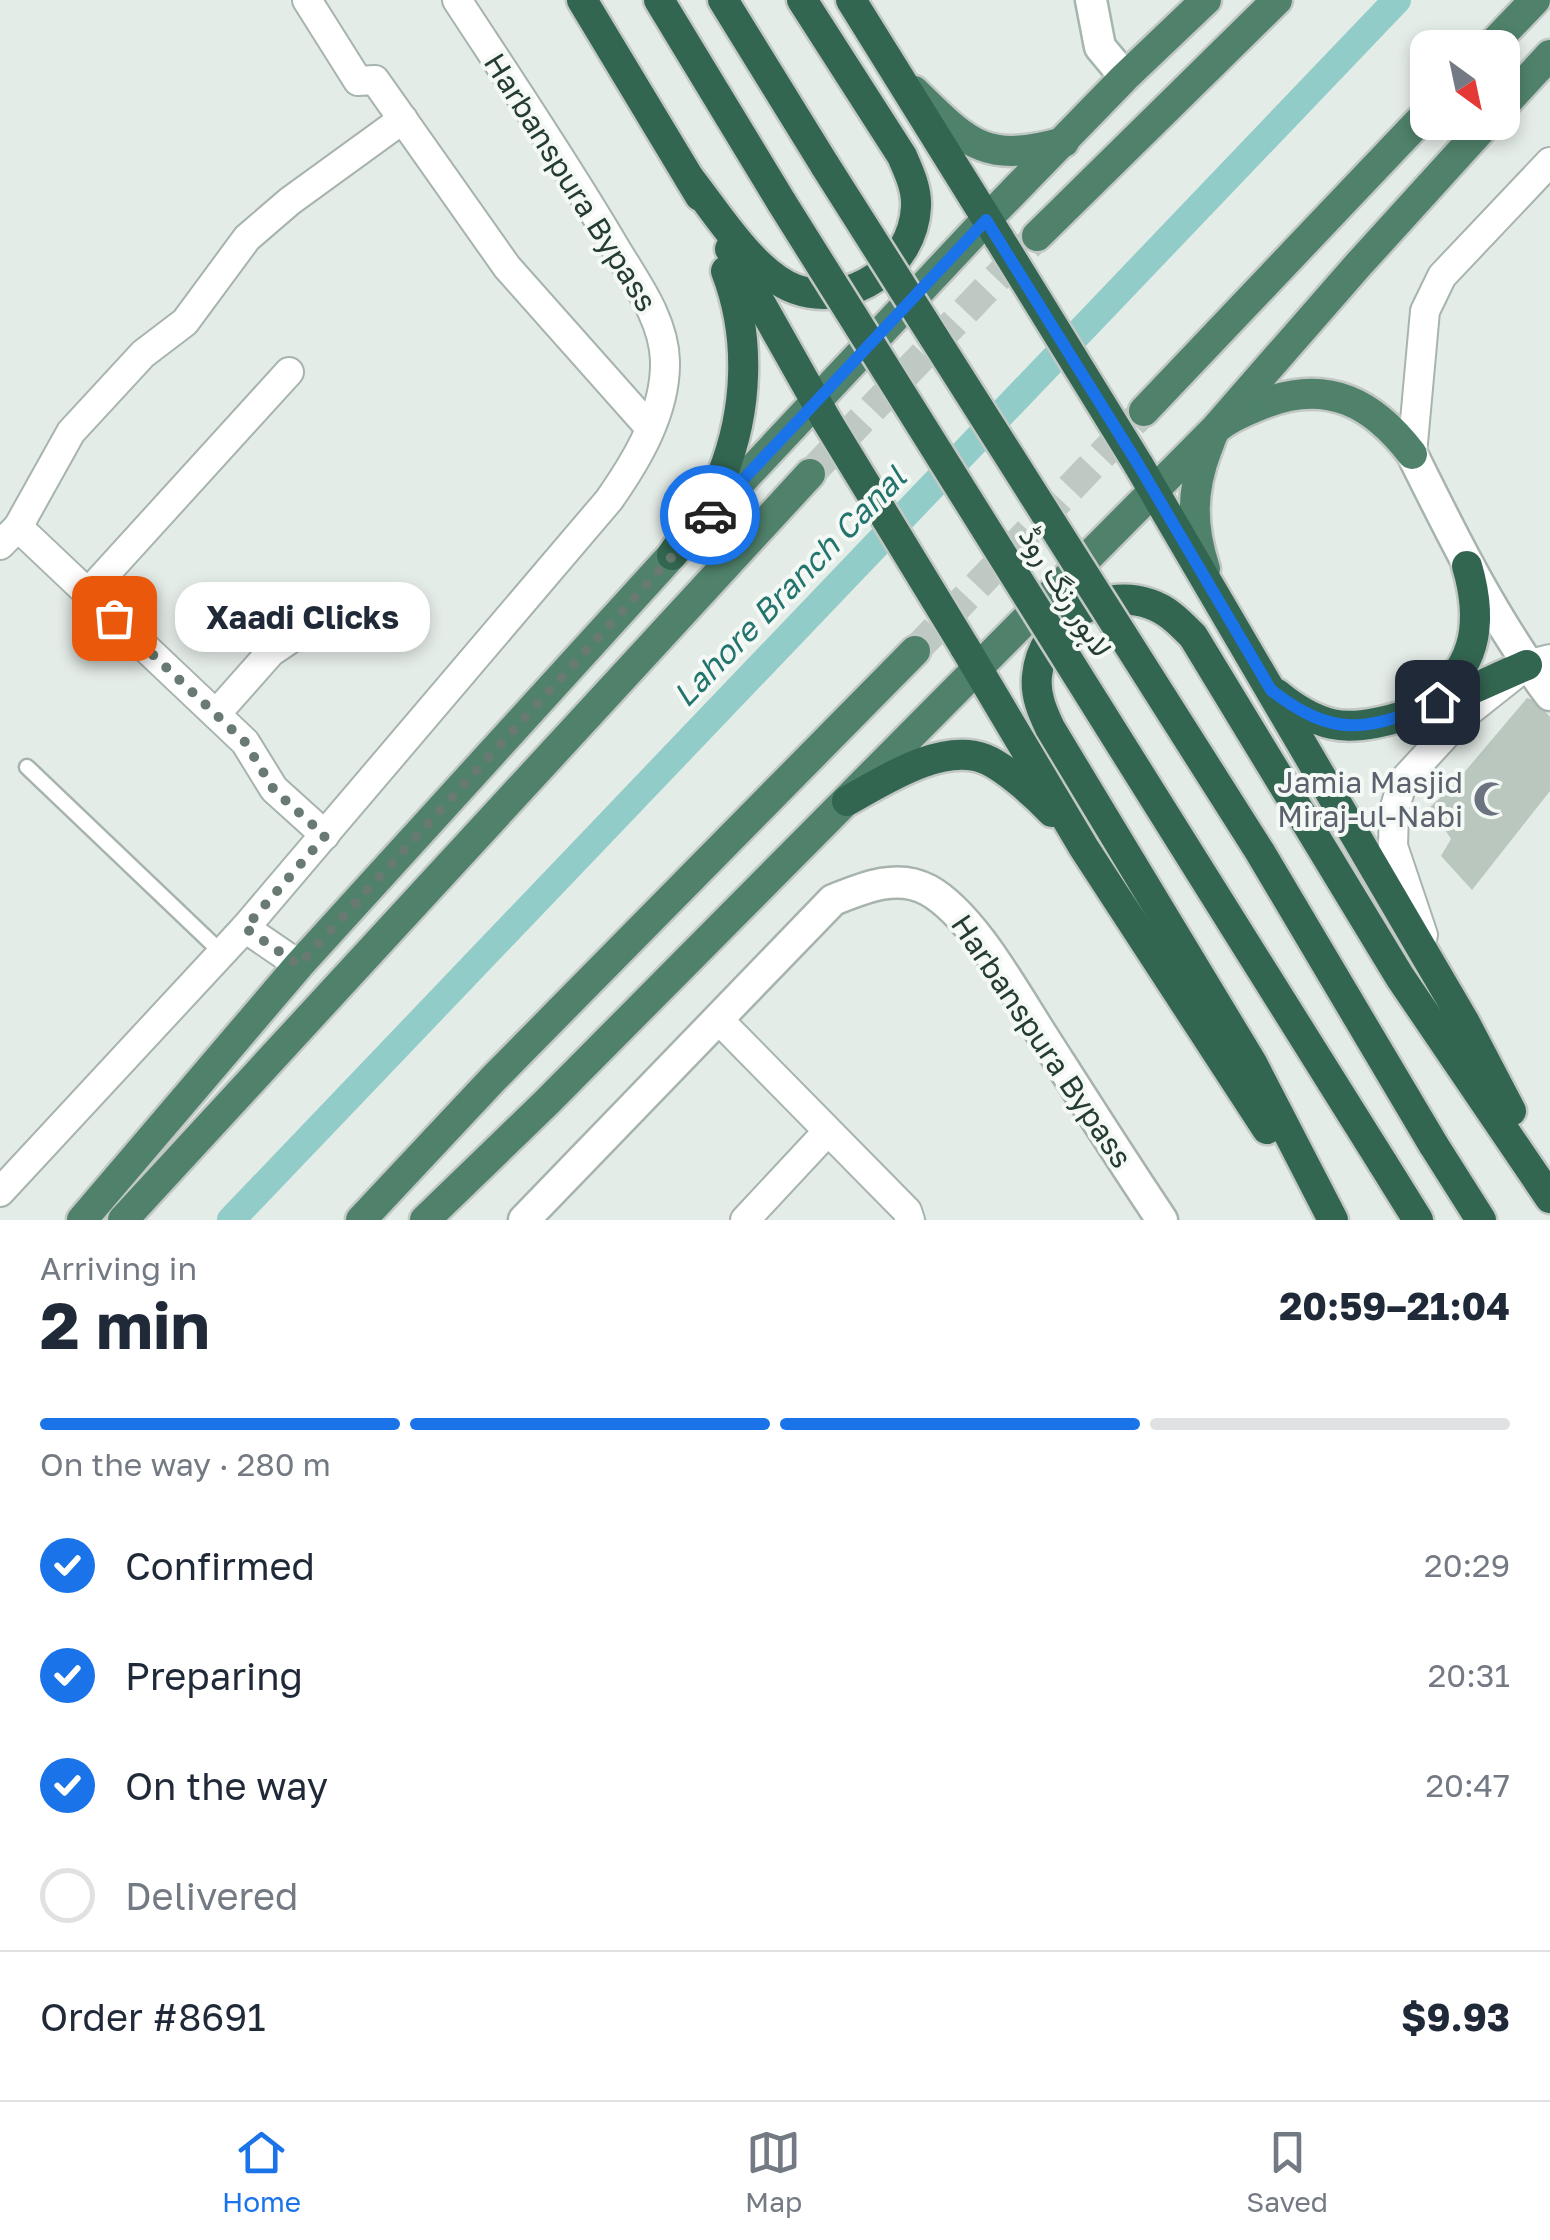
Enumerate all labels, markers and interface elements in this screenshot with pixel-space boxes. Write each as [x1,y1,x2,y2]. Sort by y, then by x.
north arrow [1410,30,1520,140]
map controls [1410,30,1520,140]
street label: Harbanspura Bypass [477,46,665,318]
water label: Lahore Branch Canal [665,457,915,714]
courier [660,465,760,565]
icon: car [683,488,738,543]
street label: لاہور رنگ روڈ [1010,520,1120,665]
pin [72,576,157,661]
callout: Xaadi Clicks [174,583,429,653]
icon: bag [87,591,142,646]
text: Xaadi Clicks [206,598,399,636]
pin [1395,660,1480,745]
icon: home [1410,675,1465,730]
place label: Jamia Masjid Miraj-ul-Nabi [1277,764,1463,834]
mosque icon: Jamia Masjid Miraj-ul-Nabi [1472,780,1510,818]
street label: Harbanspura Bypass [944,908,1140,1174]
text: Arriving in [40,1249,197,1287]
text: 20:59–21:04 [1279,1283,1510,1328]
text: 2 min [40,1285,210,1363]
text: On the way · 280 m [40,1445,331,1483]
icon: check [40,1538,95,1593]
text: Confirmed [125,1543,315,1588]
text: 20:29 [1424,1546,1510,1584]
icon: check [40,1648,95,1703]
text: Preparing [125,1653,303,1698]
text: 20:31 [1428,1656,1510,1694]
icon: check [40,1758,95,1813]
text: On the way [125,1763,328,1808]
text: 20:47 [1426,1766,1510,1804]
text: Delivered [125,1873,298,1918]
text: Order #8691 [40,1994,266,2039]
text: $9.93 [1401,1994,1510,2039]
tab: Home [222,2125,301,2218]
tab: Map [745,2125,802,2218]
tab: Saved [1246,2125,1328,2218]

